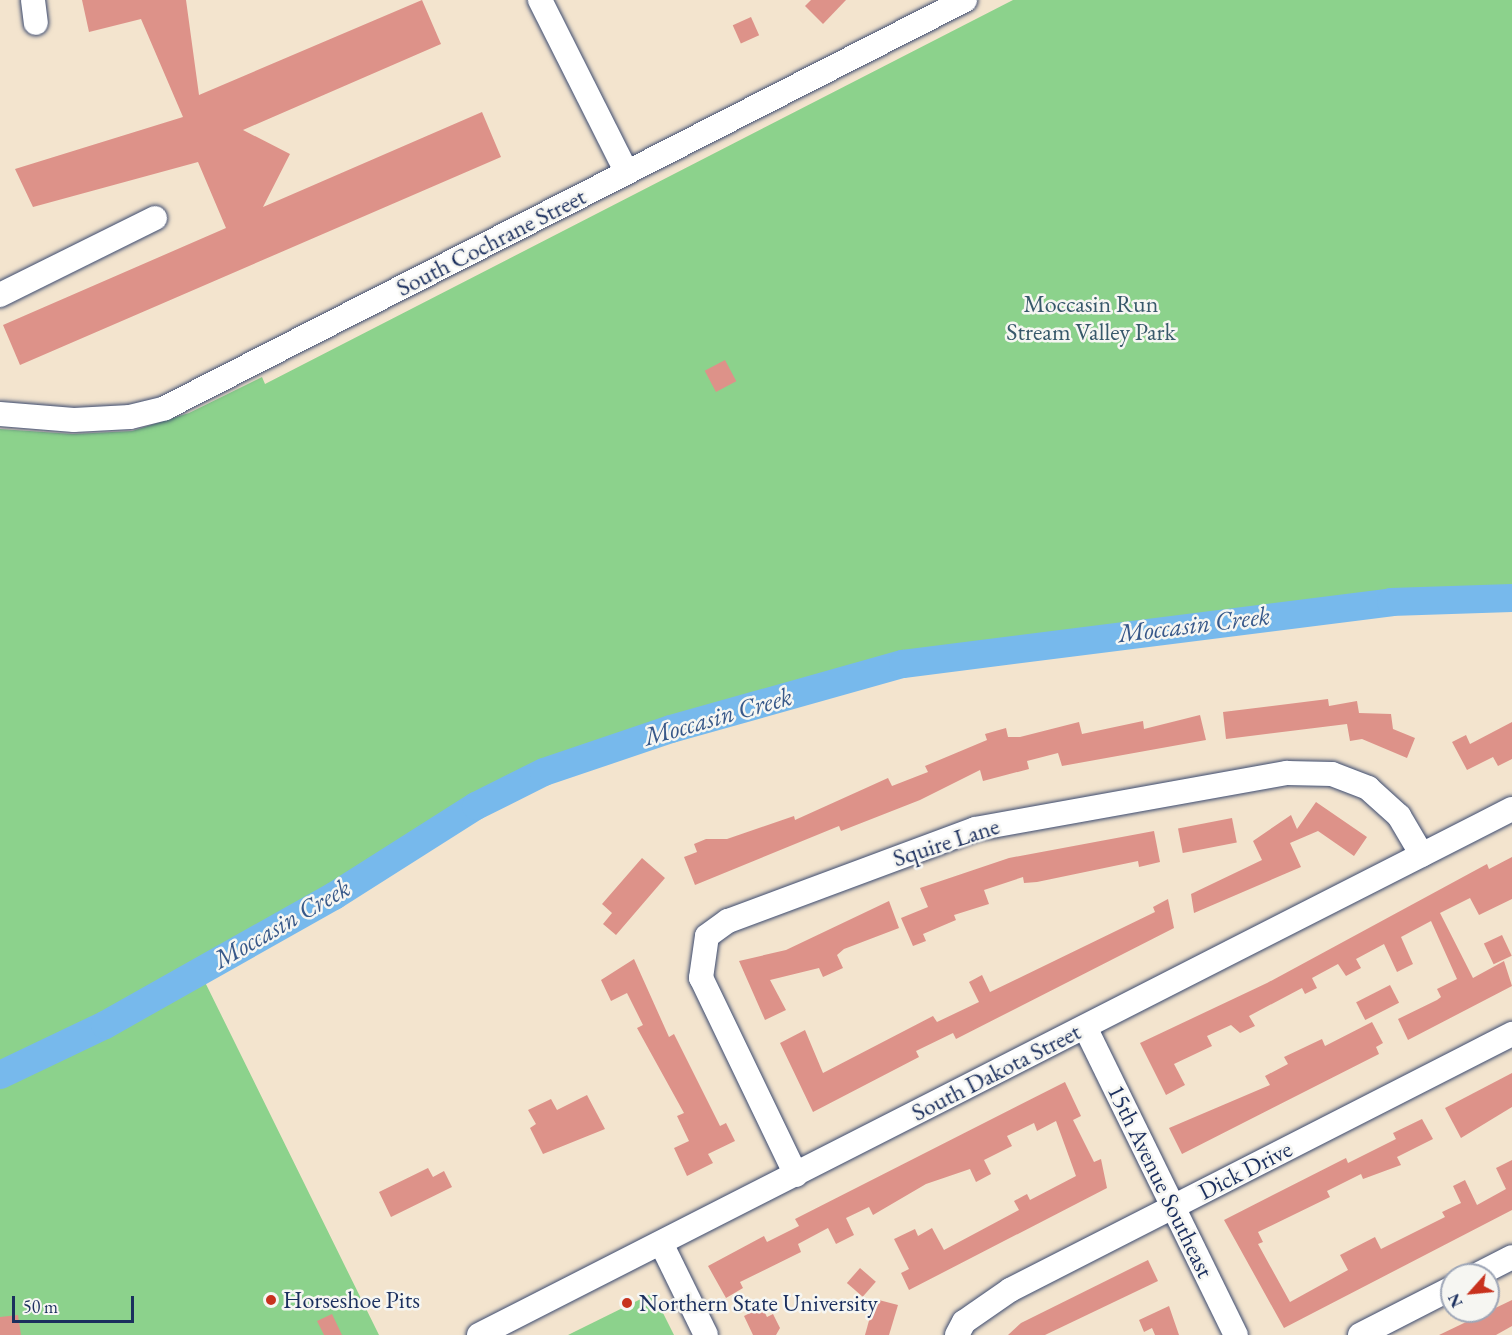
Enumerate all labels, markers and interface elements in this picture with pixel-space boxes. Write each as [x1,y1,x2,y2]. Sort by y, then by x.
street label: South Cochrane Street [392,182,590,302]
park label: Moccasin Run Stream Valley Park [1006,290,1176,346]
water label: Moccasin Creek [1116,600,1272,650]
water label: Moccasin Creek [640,681,796,753]
street label: Squire Lane [889,811,1003,873]
water label: Moccasin Creek [208,872,356,976]
street label: South Dakota Street [907,1017,1085,1127]
street label: 15th Avenue Southeast [1102,1080,1220,1282]
street label: Dick Drive [1193,1134,1297,1206]
north arrow [1440,1263,1500,1323]
scale bar [15,1284,136,1322]
place label: Horseshoe Pits [283,1286,420,1314]
place label: Northern State University [639,1289,878,1317]
text: N [1443,1290,1468,1311]
marker: Horseshoe Pits [264,1293,278,1307]
text: 50 m [23,1295,58,1318]
marker: Northern State University [620,1296,634,1310]

